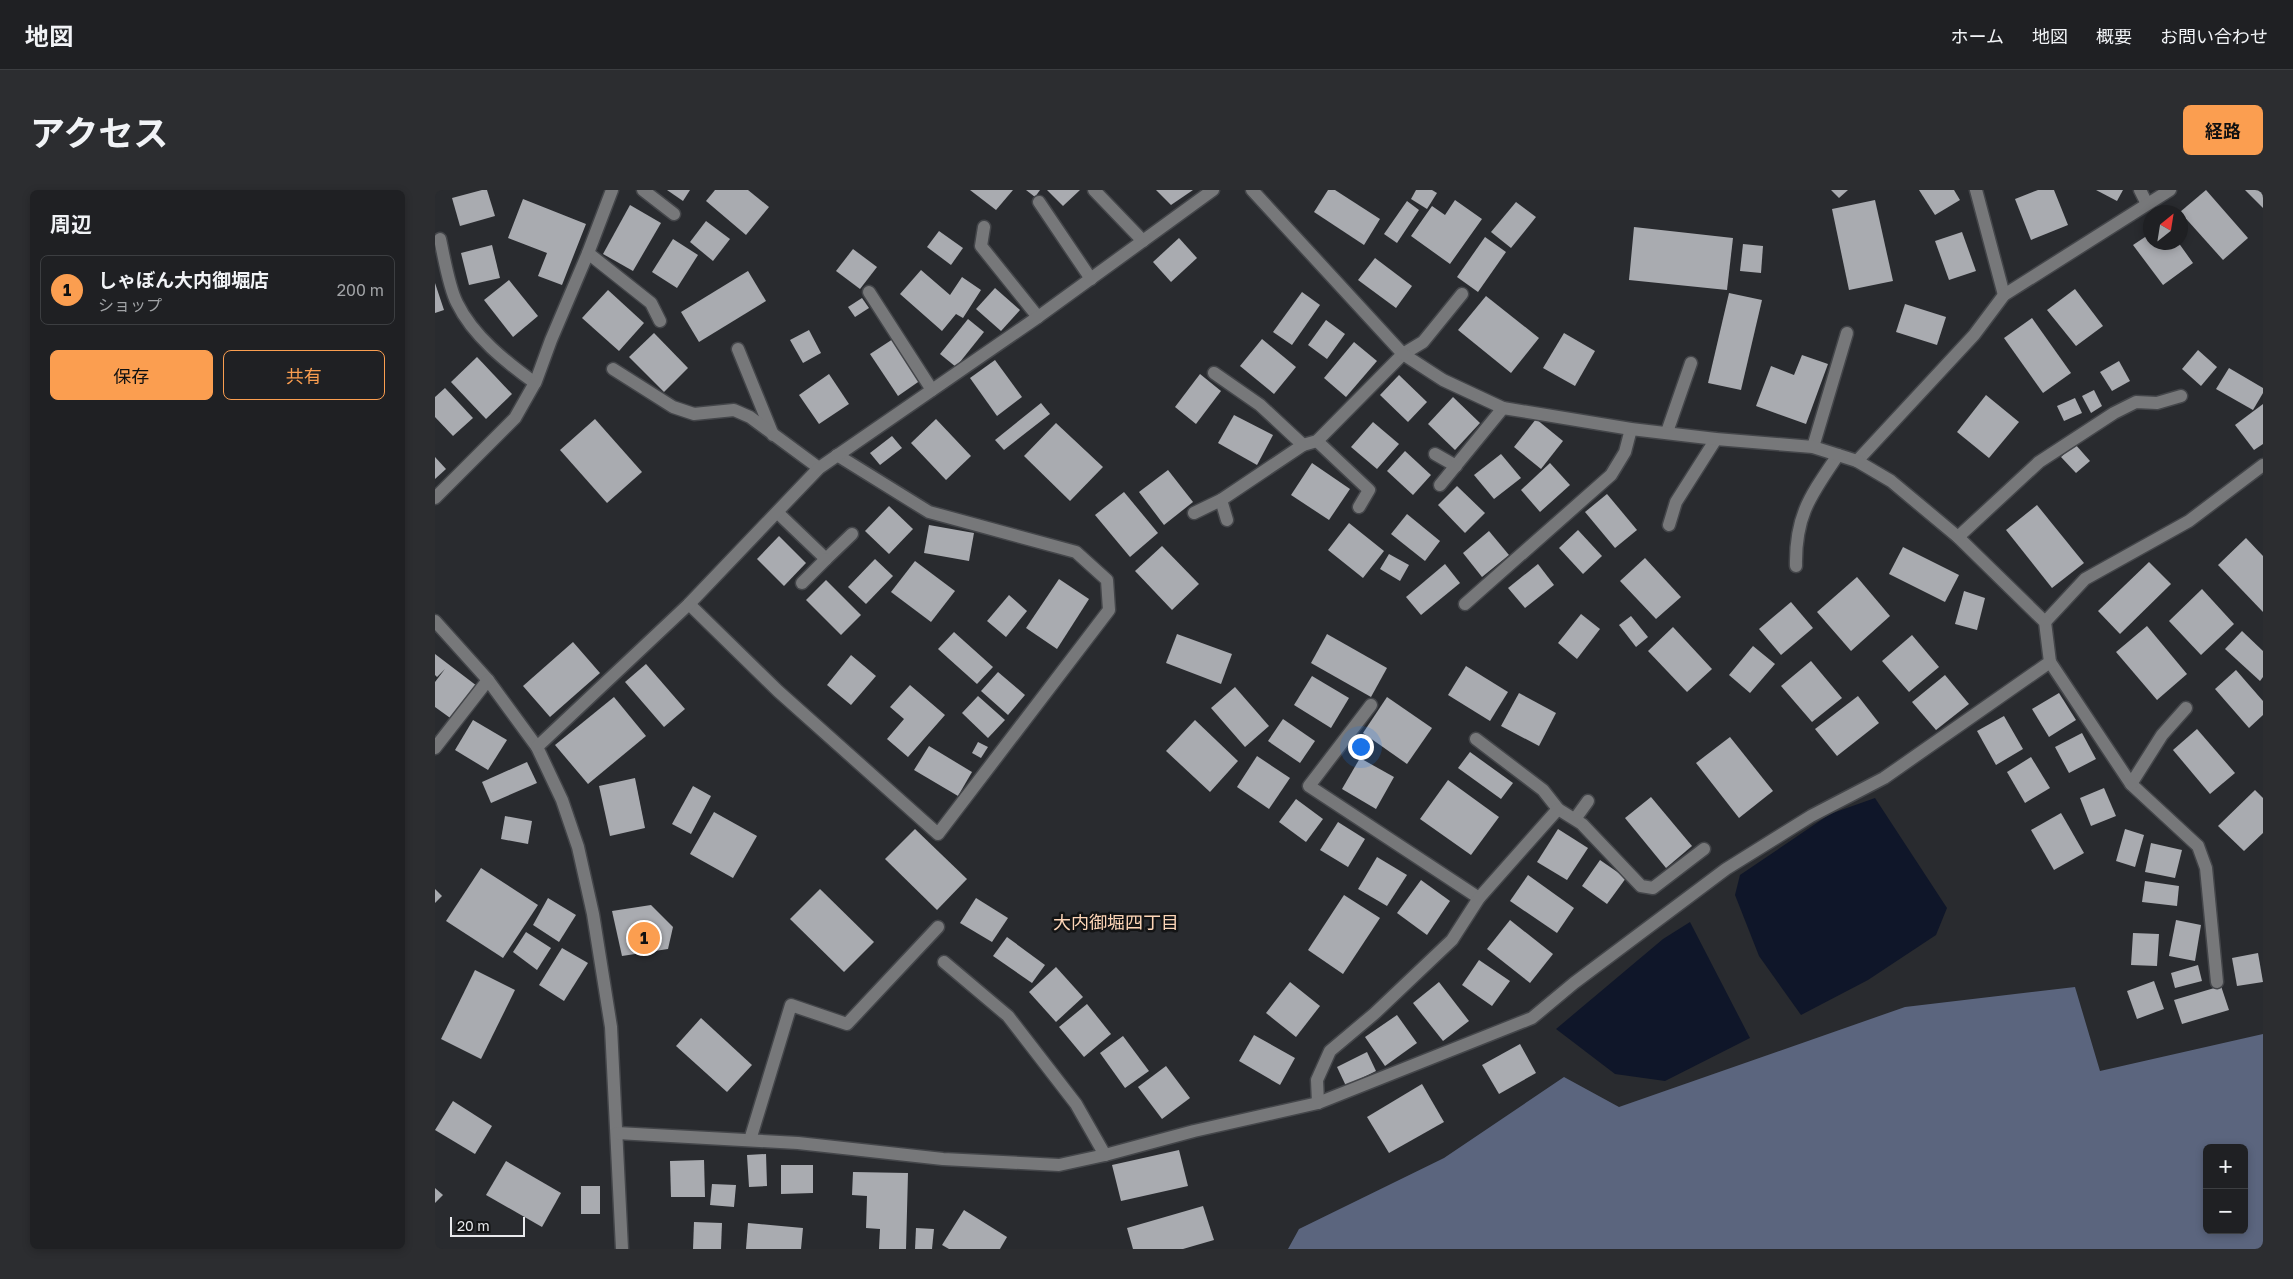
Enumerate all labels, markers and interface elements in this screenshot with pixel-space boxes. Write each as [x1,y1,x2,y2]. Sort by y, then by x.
text: 地図 [25,21,73,50]
text: ホーム [1951,25,2004,47]
text: 地図 [2032,25,2068,47]
text: 概要 [2096,25,2132,47]
text: お問い合わせ [2160,25,2268,47]
button: 経路 [2183,105,2263,155]
text: アクセス [30,112,168,154]
north arrow [2143,205,2188,250]
text: 周辺 [50,211,92,237]
text: しゃぼん大内御堀店 [98,268,269,291]
text: 1 [63,280,71,300]
text: 200 m [337,280,384,300]
text: ショップ [98,295,162,315]
button: 保存 [50,350,213,400]
button: 共有 [223,350,385,400]
your location [1348,734,1374,760]
district label: 大内御堀四丁目 [1053,911,1179,933]
pin: 1 [628,919,660,957]
map controls [2203,1144,2248,1234]
button: + [2203,1144,2248,1189]
button: − [2203,1189,2248,1234]
scale bar [450,1214,525,1237]
text: 20 m [457,1217,490,1234]

